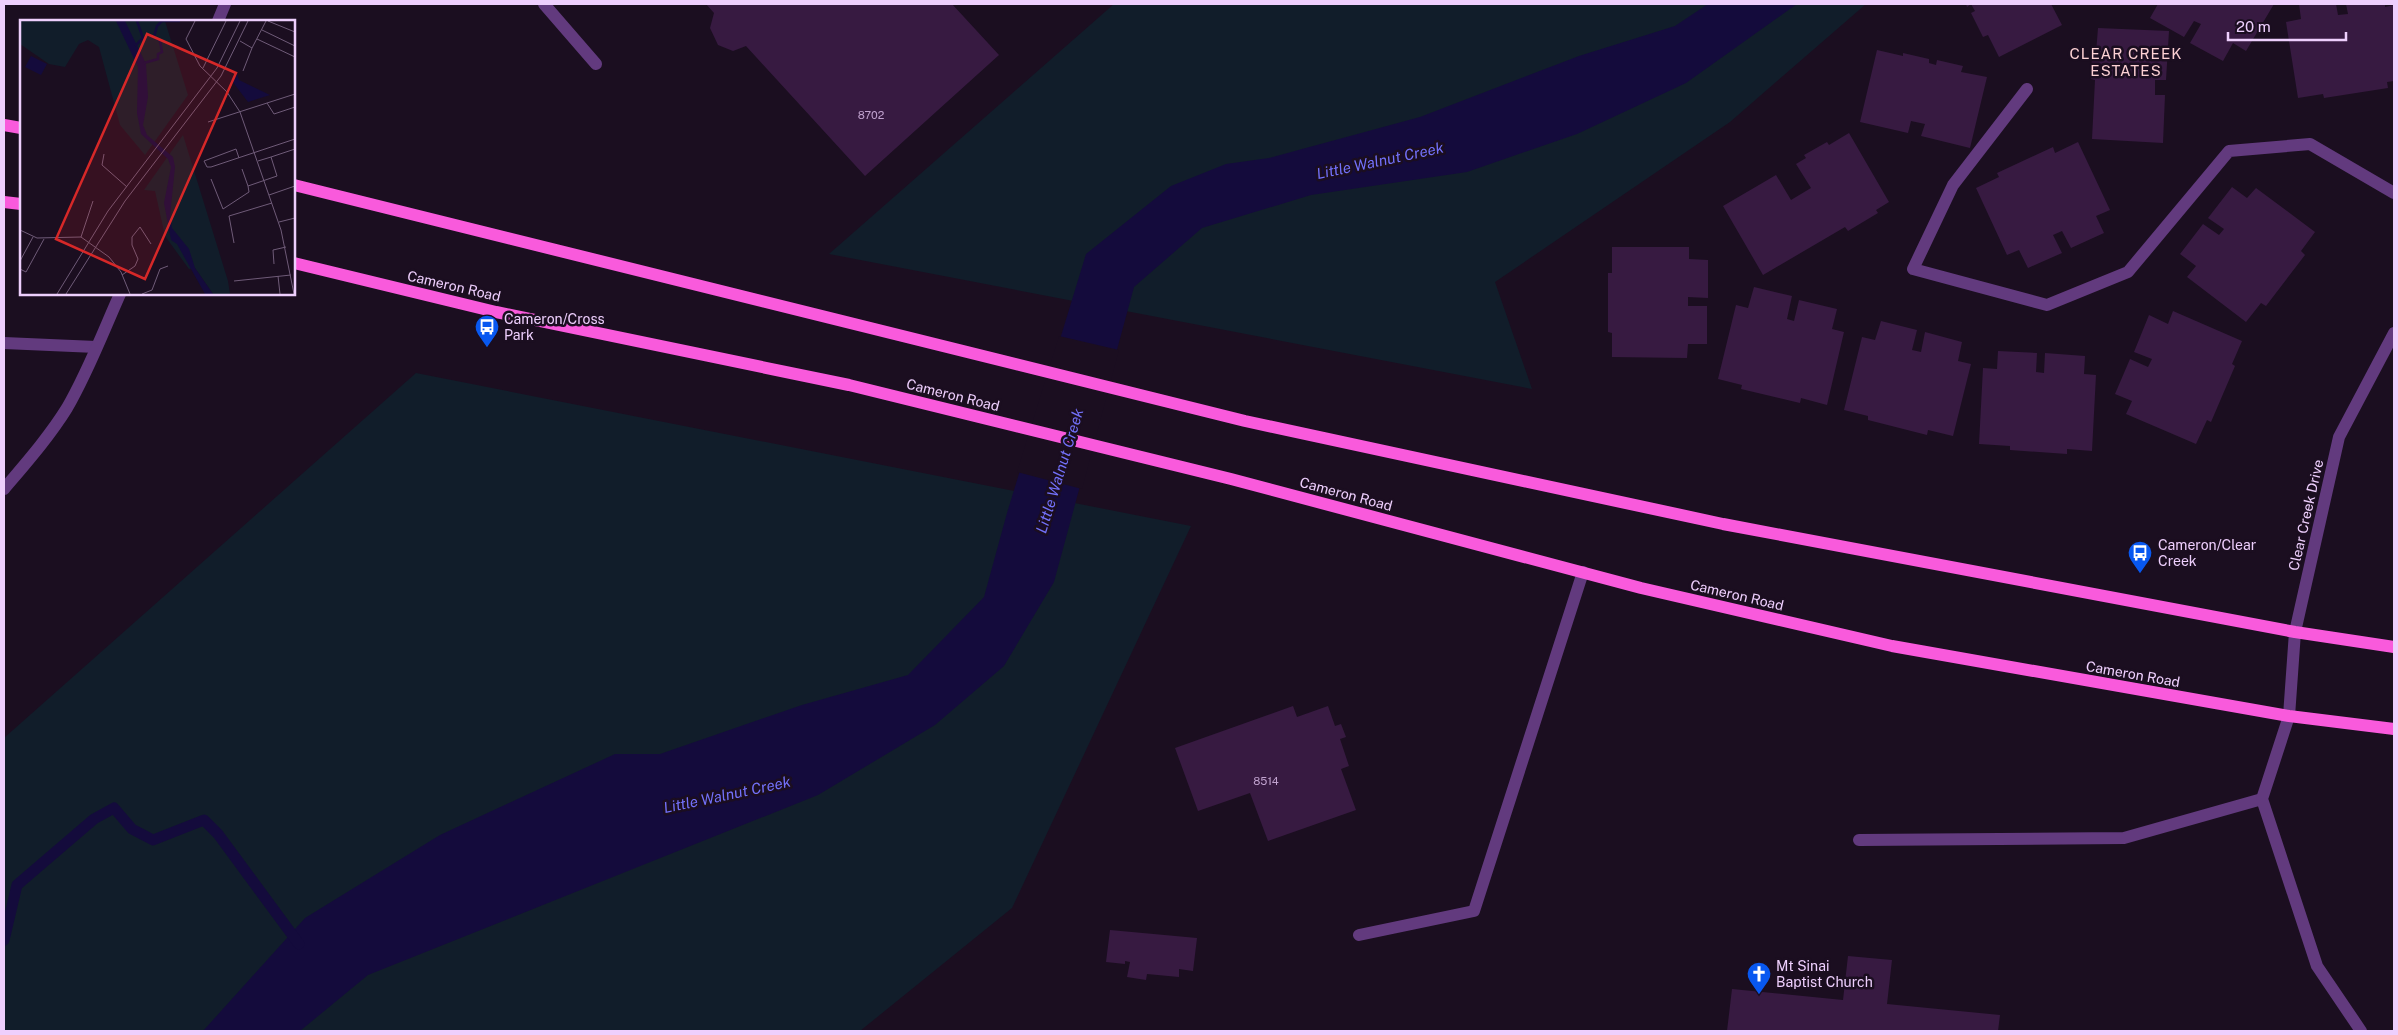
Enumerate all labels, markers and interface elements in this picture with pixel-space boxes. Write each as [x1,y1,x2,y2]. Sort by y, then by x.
scale bar [2228,10,2346,42]
text: 20 m [2236,18,2271,35]
inset map [20,20,295,295]
district label: CLEAR CREEK ESTATES [2069,45,2183,79]
house number: 8702 [858,109,885,121]
water label: Little Walnut Creek [1315,139,1446,182]
street label: Cameron Road [406,267,502,305]
place label: Cameron/Cross Park [504,311,605,343]
bus stop icon: Cameron/Cross Park [474,314,500,348]
street label: Cameron Road [905,376,1001,414]
water label: Little Walnut Creek [1032,406,1087,535]
street label: Clear Creek Drive [2285,458,2327,572]
street label: Cameron Road [1298,474,1394,514]
place label: Cameron/Clear Creek [2158,537,2256,569]
bus stop icon: Cameron/Clear Creek [2127,540,2153,574]
street label: Cameron Road [1689,576,1785,614]
street label: Cameron Road [2085,658,2181,690]
water label: Little Walnut Creek [662,773,793,816]
house number: 8514 [1253,775,1279,787]
place label: Mt Sinai Baptist Church [1776,958,1873,990]
church icon: Mt Sinai Baptist Church [1746,961,1772,995]

